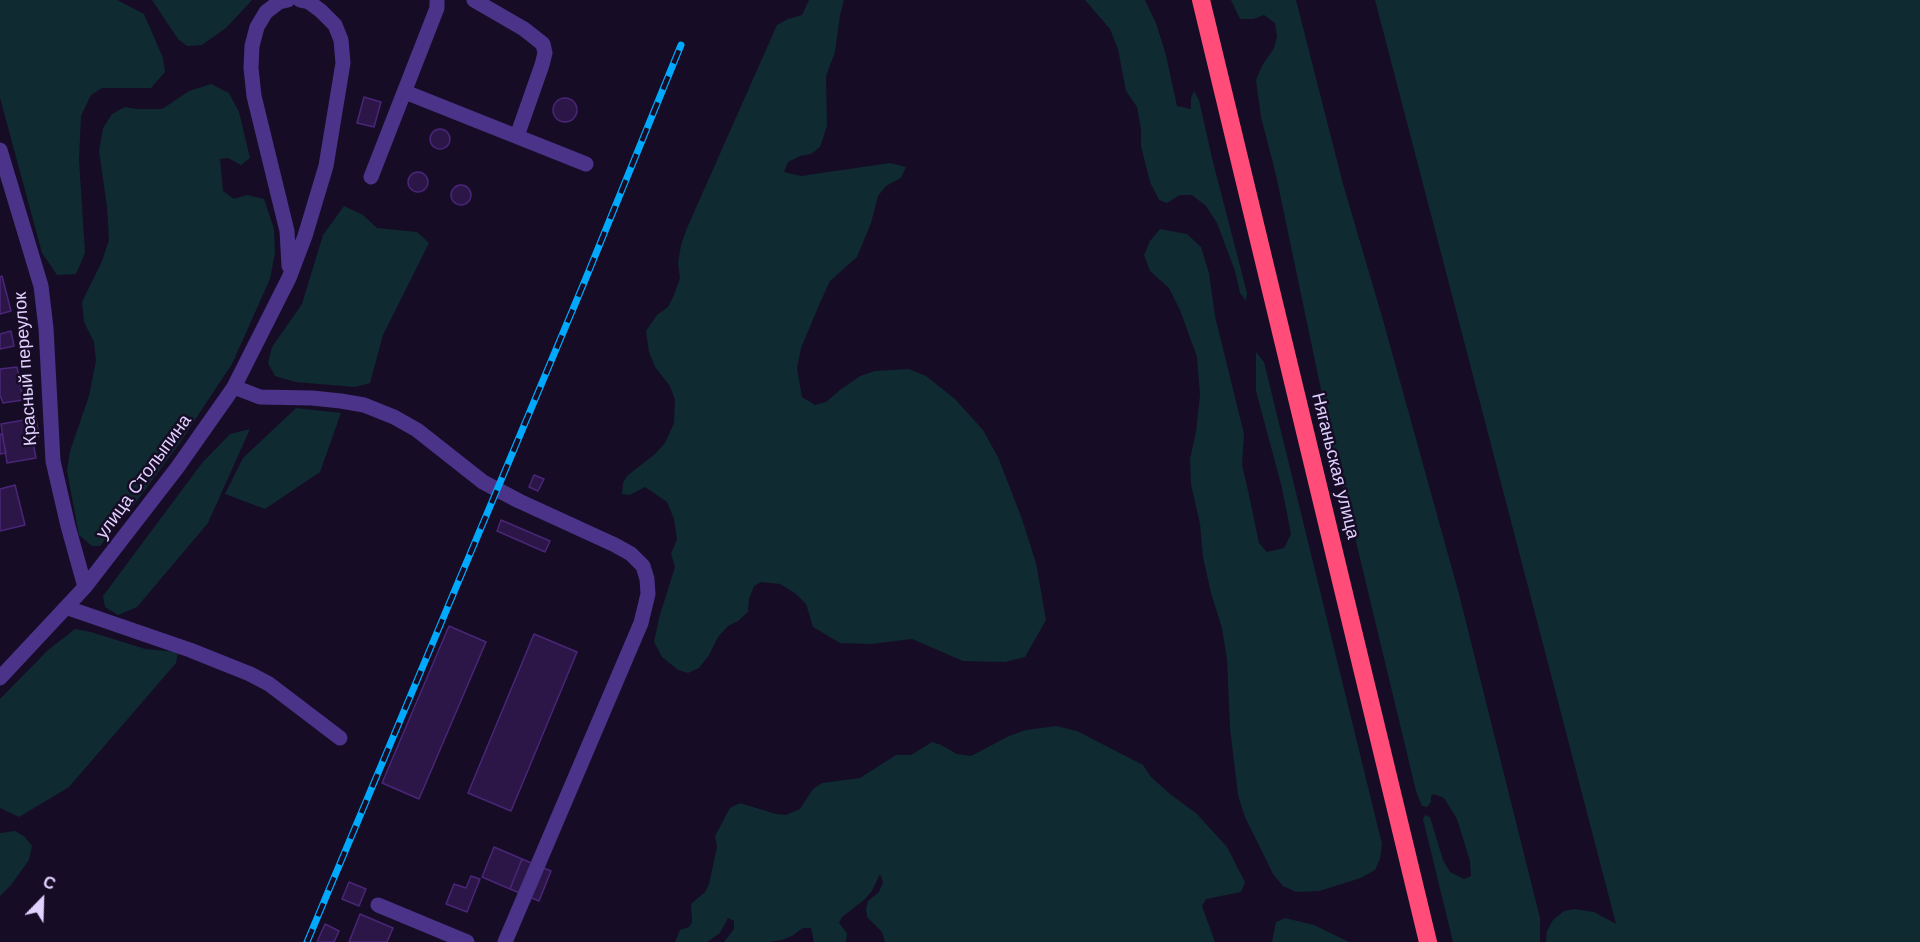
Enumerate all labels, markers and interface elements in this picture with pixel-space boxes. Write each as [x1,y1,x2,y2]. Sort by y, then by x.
street label: Красный переулок [10,291,42,447]
street label: Няганьская улица [1306,391,1364,541]
street label: улица Столыпина [92,411,196,543]
north arrow [12,870,72,930]
text: С [41,873,58,893]

